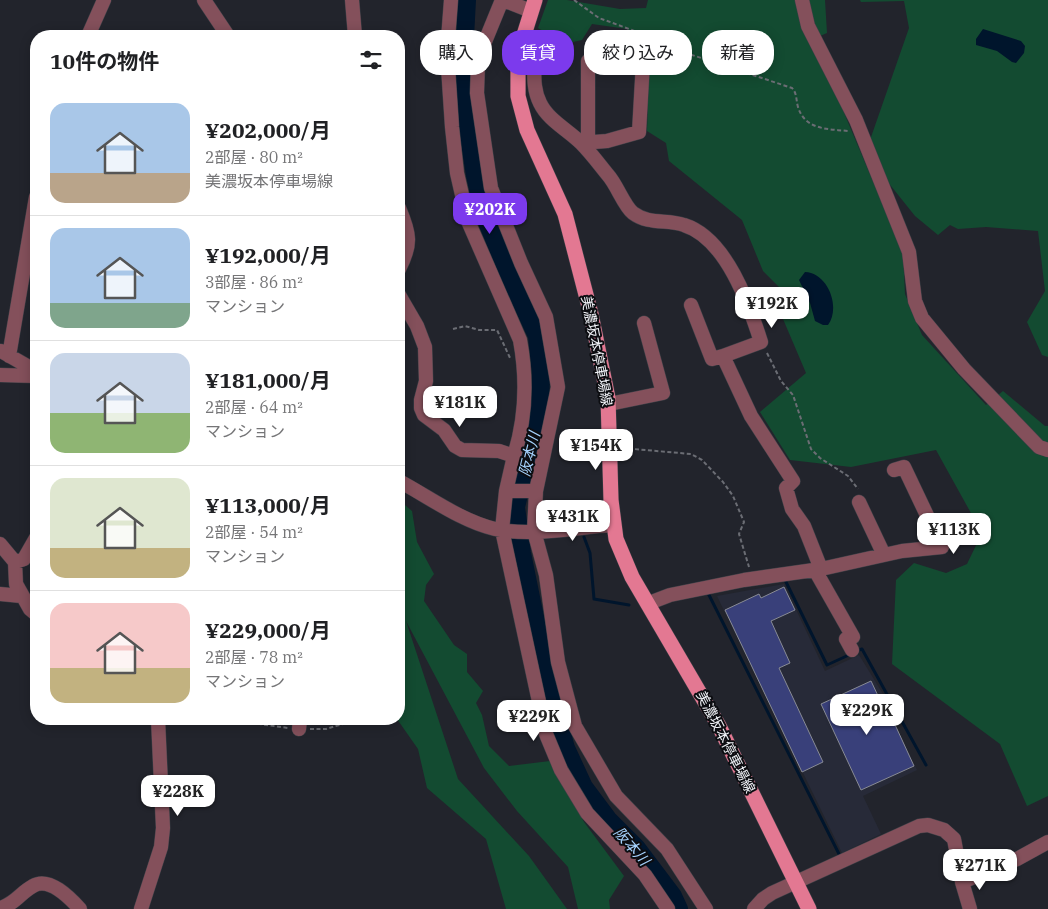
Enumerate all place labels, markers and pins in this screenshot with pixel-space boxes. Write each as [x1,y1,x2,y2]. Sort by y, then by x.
pin: ¥202K [455,192,525,235]
pin: ¥192K [737,286,807,329]
pin: ¥181K [425,386,495,428]
pin: ¥154K [561,428,631,471]
pin: ¥431K [538,500,608,542]
pin: ¥113K [919,512,989,555]
pin: ¥229K [832,694,902,736]
pin: ¥229K [499,700,569,742]
pin: ¥228K [143,774,213,817]
pin: ¥271K [945,848,1015,891]

